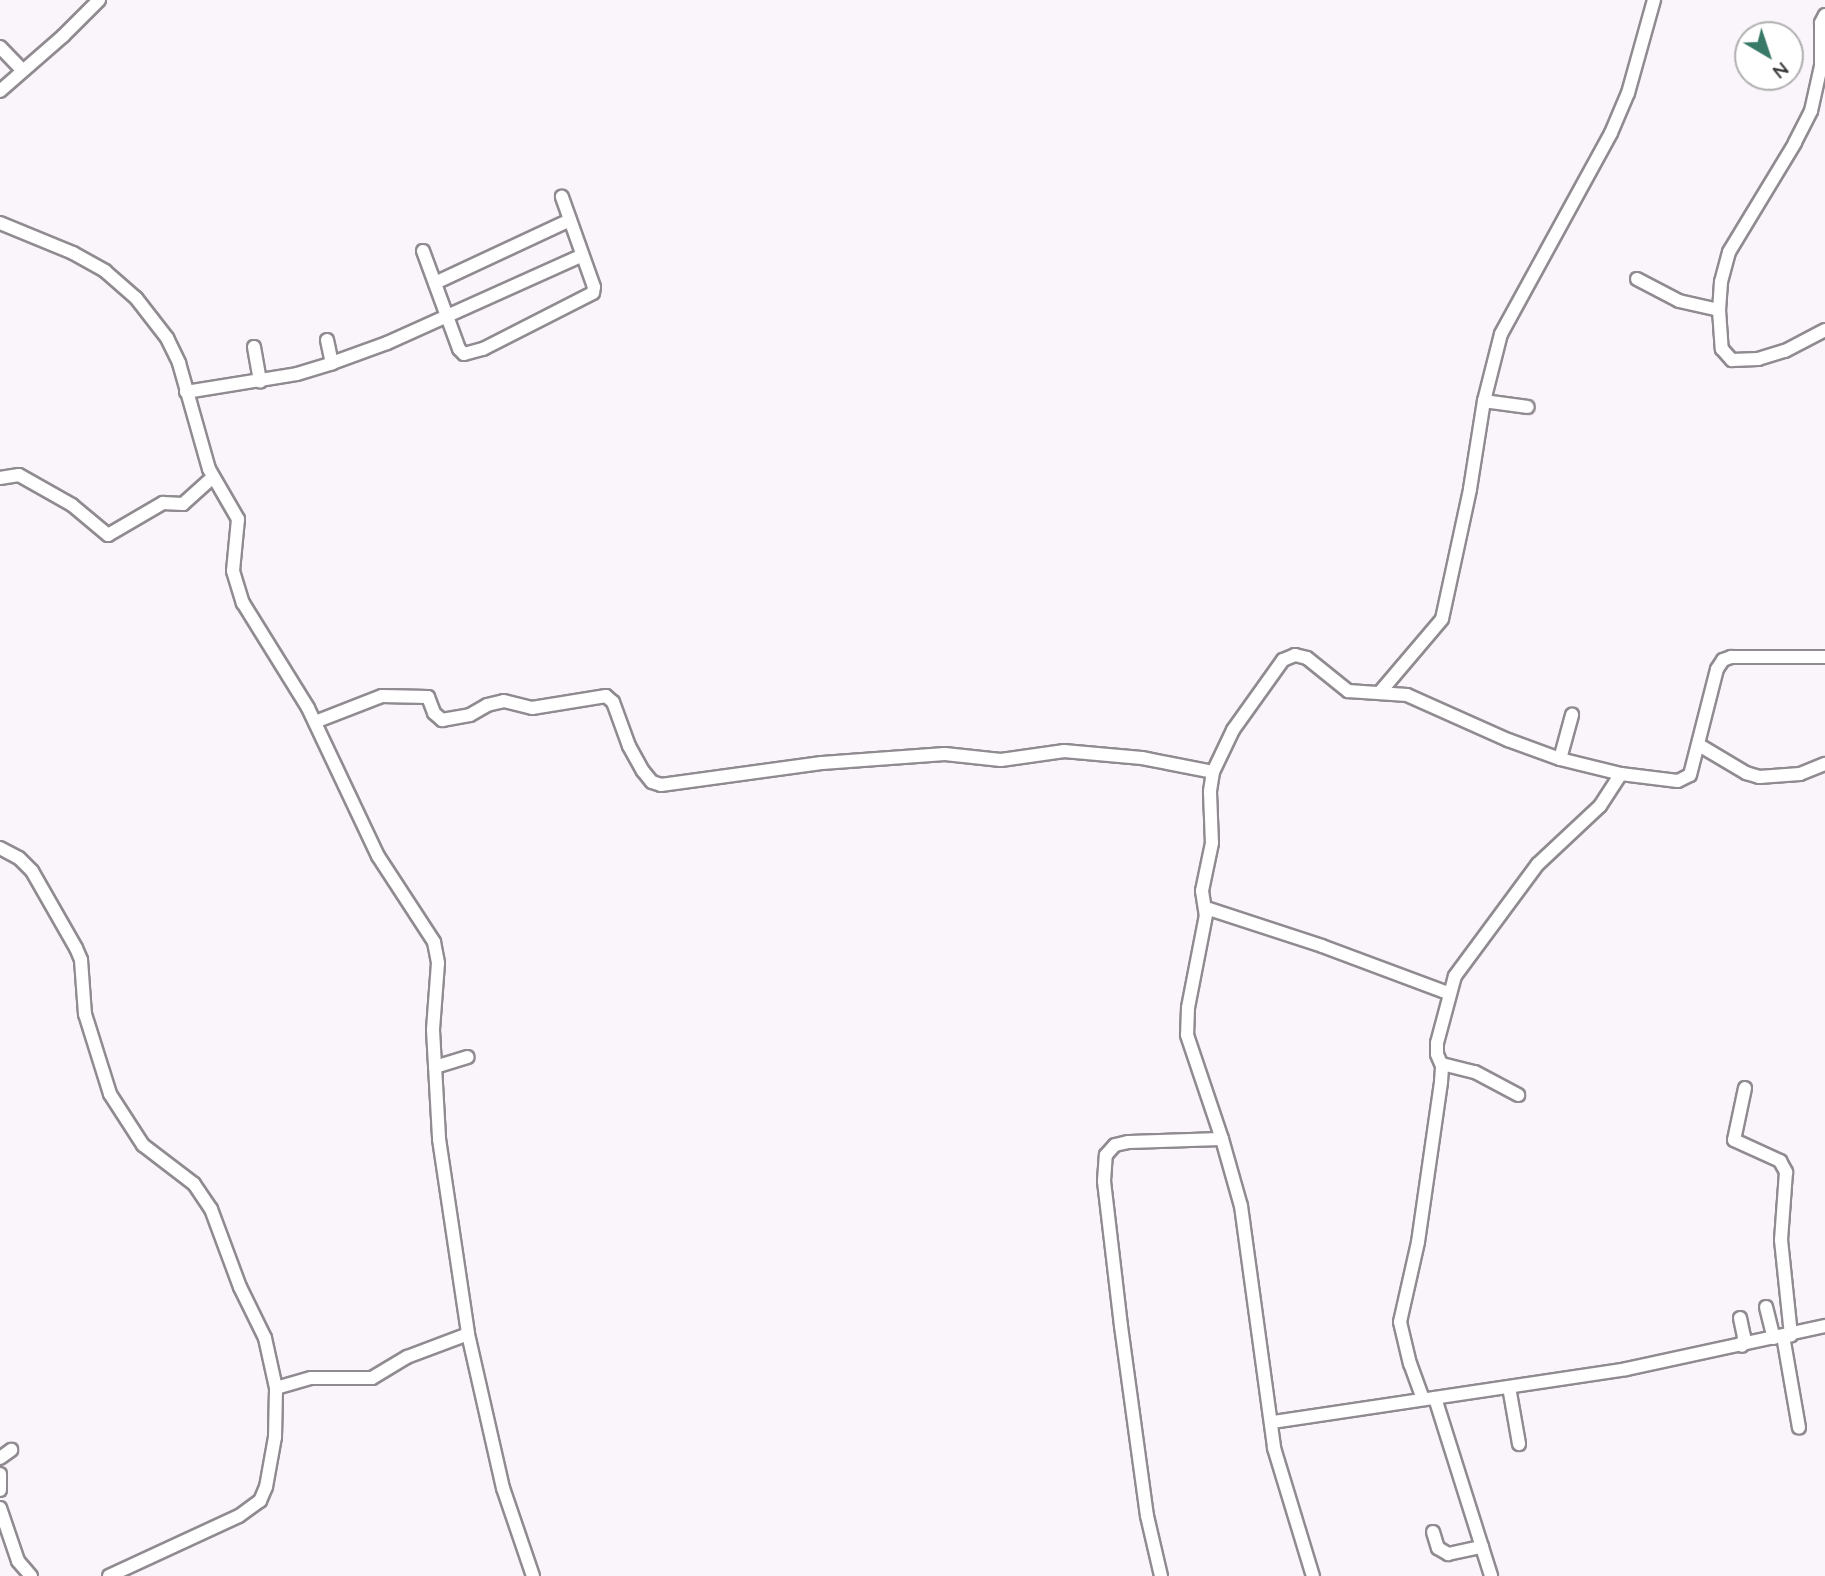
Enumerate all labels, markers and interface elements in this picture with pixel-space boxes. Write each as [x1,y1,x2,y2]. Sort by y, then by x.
north arrow [1734,21,1804,91]
text: N [1768,57,1794,84]

